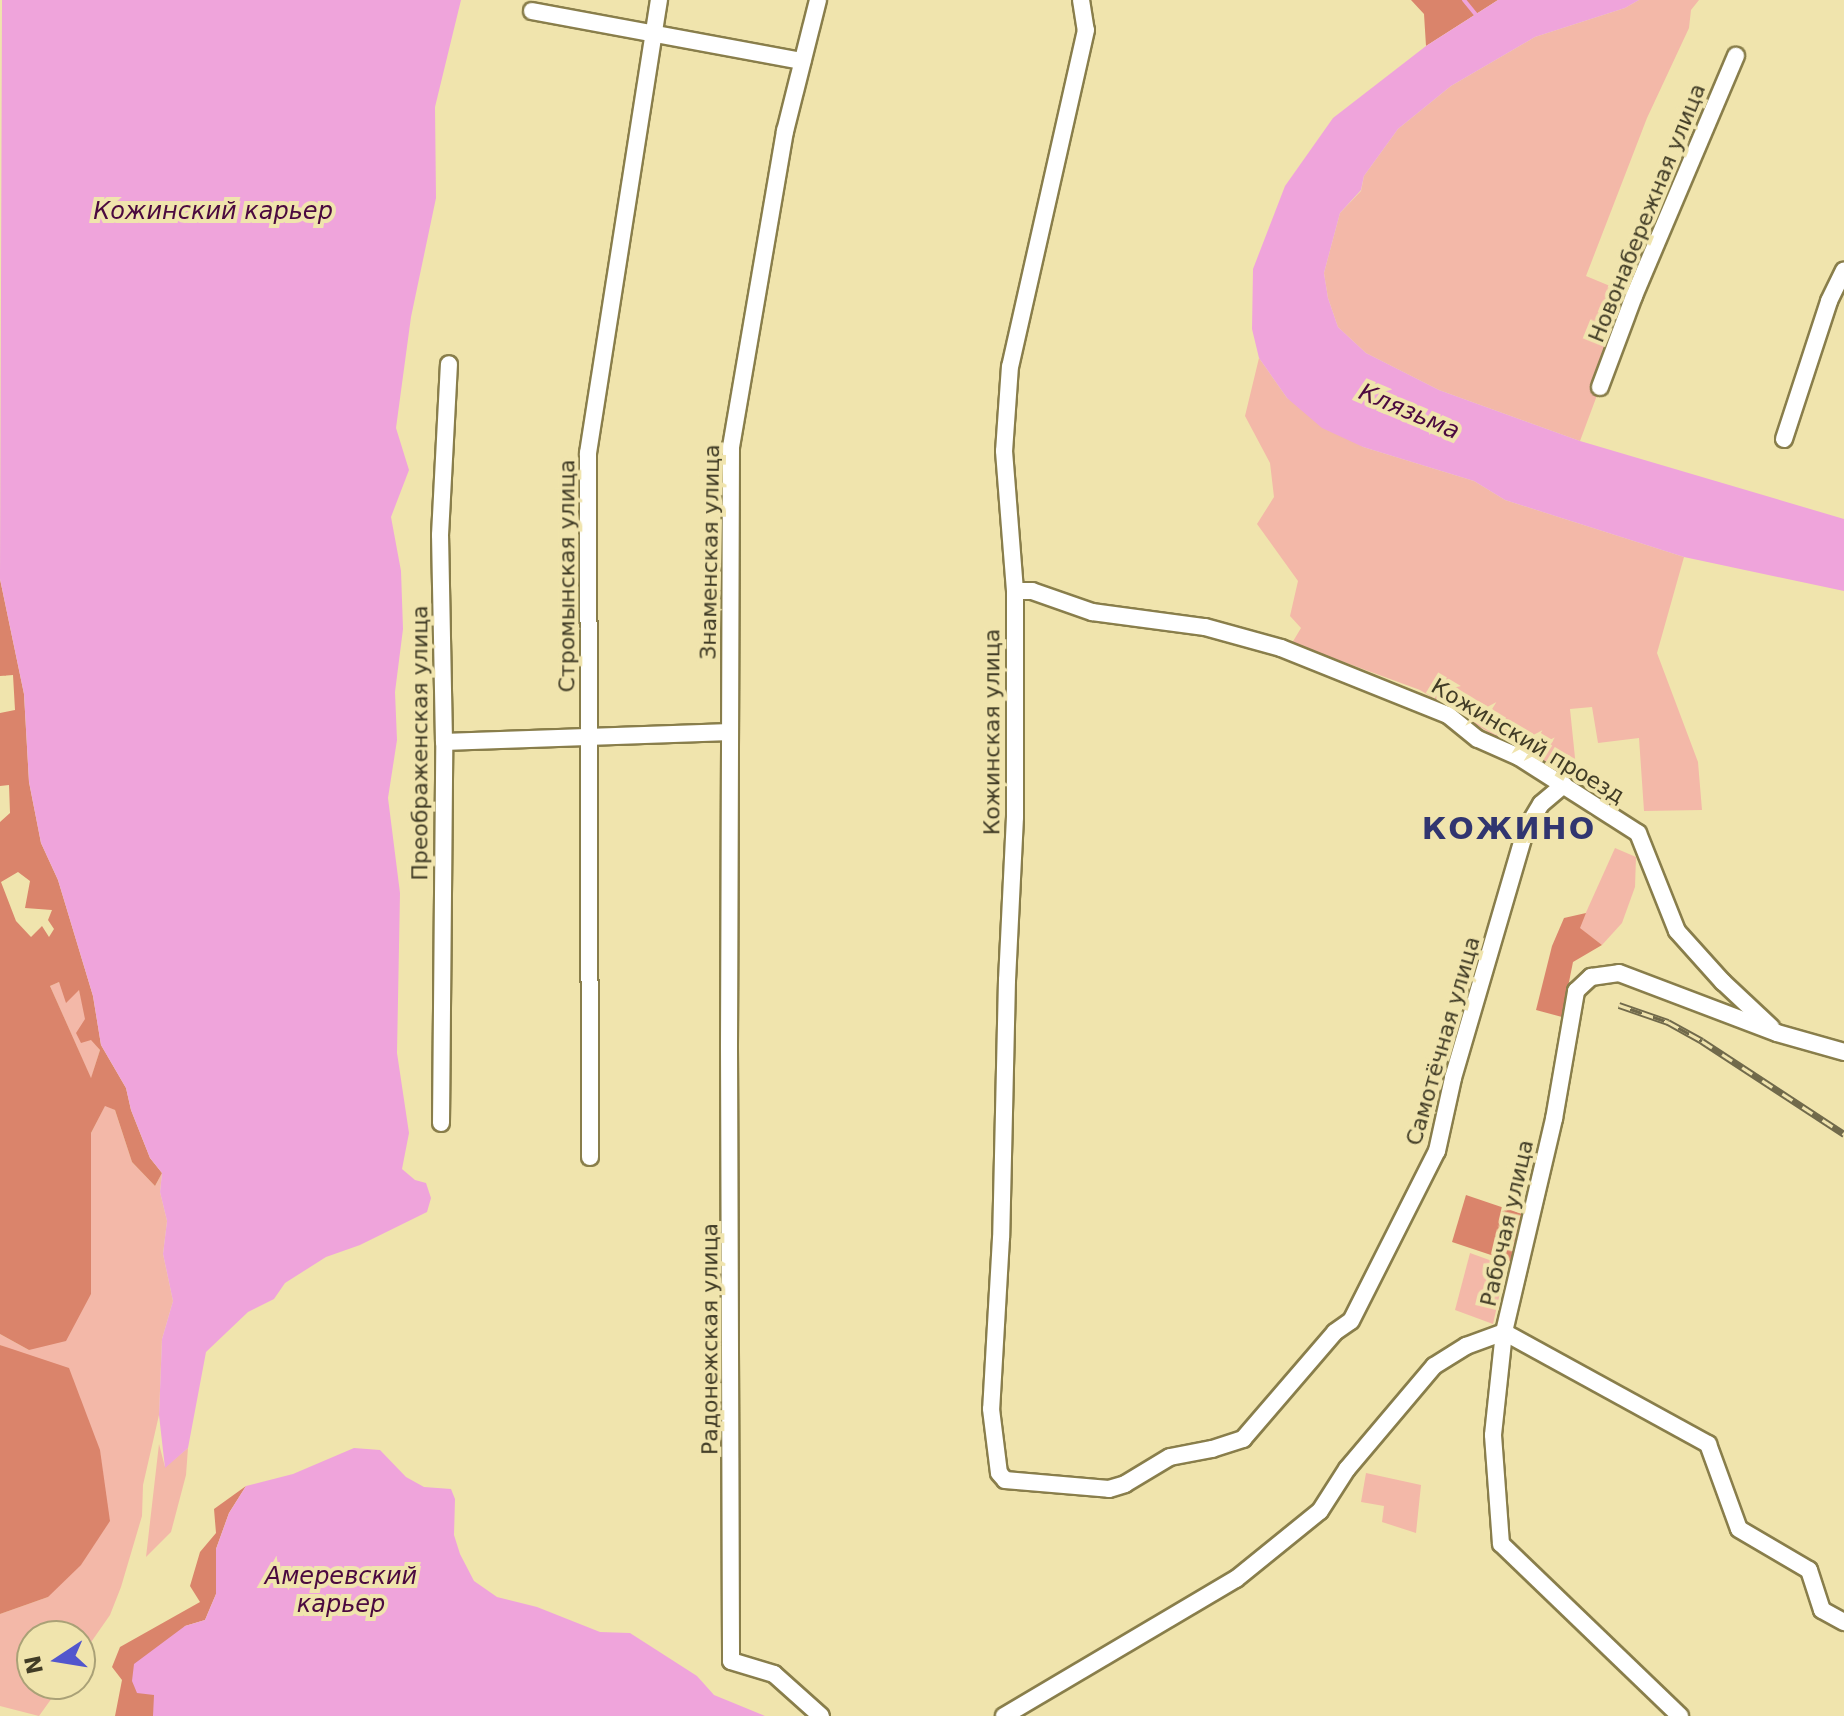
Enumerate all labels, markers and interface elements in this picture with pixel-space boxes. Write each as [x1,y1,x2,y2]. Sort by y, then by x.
street label: Новонабережная улица [1583,80,1711,346]
water label: Кожинский карьер [93,198,333,226]
water label: Клязьма [1354,378,1464,446]
street label: Знаменская улица [695,444,725,660]
street label: Стромынская улица [554,460,580,692]
street label: Преображенская улица [407,605,433,881]
street label: Кожинская улица [979,629,1005,835]
street label: Кожинский проезд [1427,673,1629,809]
district label: КОЖИНО [1422,811,1596,847]
street label: Самотёчная улица [1401,933,1485,1149]
street label: Рабочая улица [1475,1137,1539,1309]
street label: Радонежская улица [697,1223,723,1455]
water label: Амеревский карьер [265,1563,417,1619]
north arrow [16,1620,96,1700]
text: N [20,1653,48,1676]

